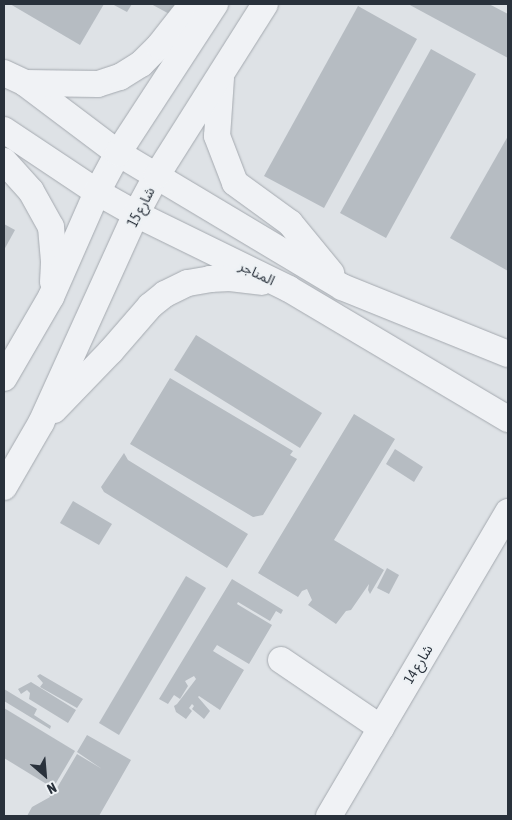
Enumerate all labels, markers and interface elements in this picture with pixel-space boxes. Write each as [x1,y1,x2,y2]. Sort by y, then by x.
street label: شارع 15 [124,184,158,230]
street label: المناجر [236,257,278,289]
street label: شارع 14 [400,642,436,686]
north arrow [20,750,70,800]
text: N [45,779,59,797]

